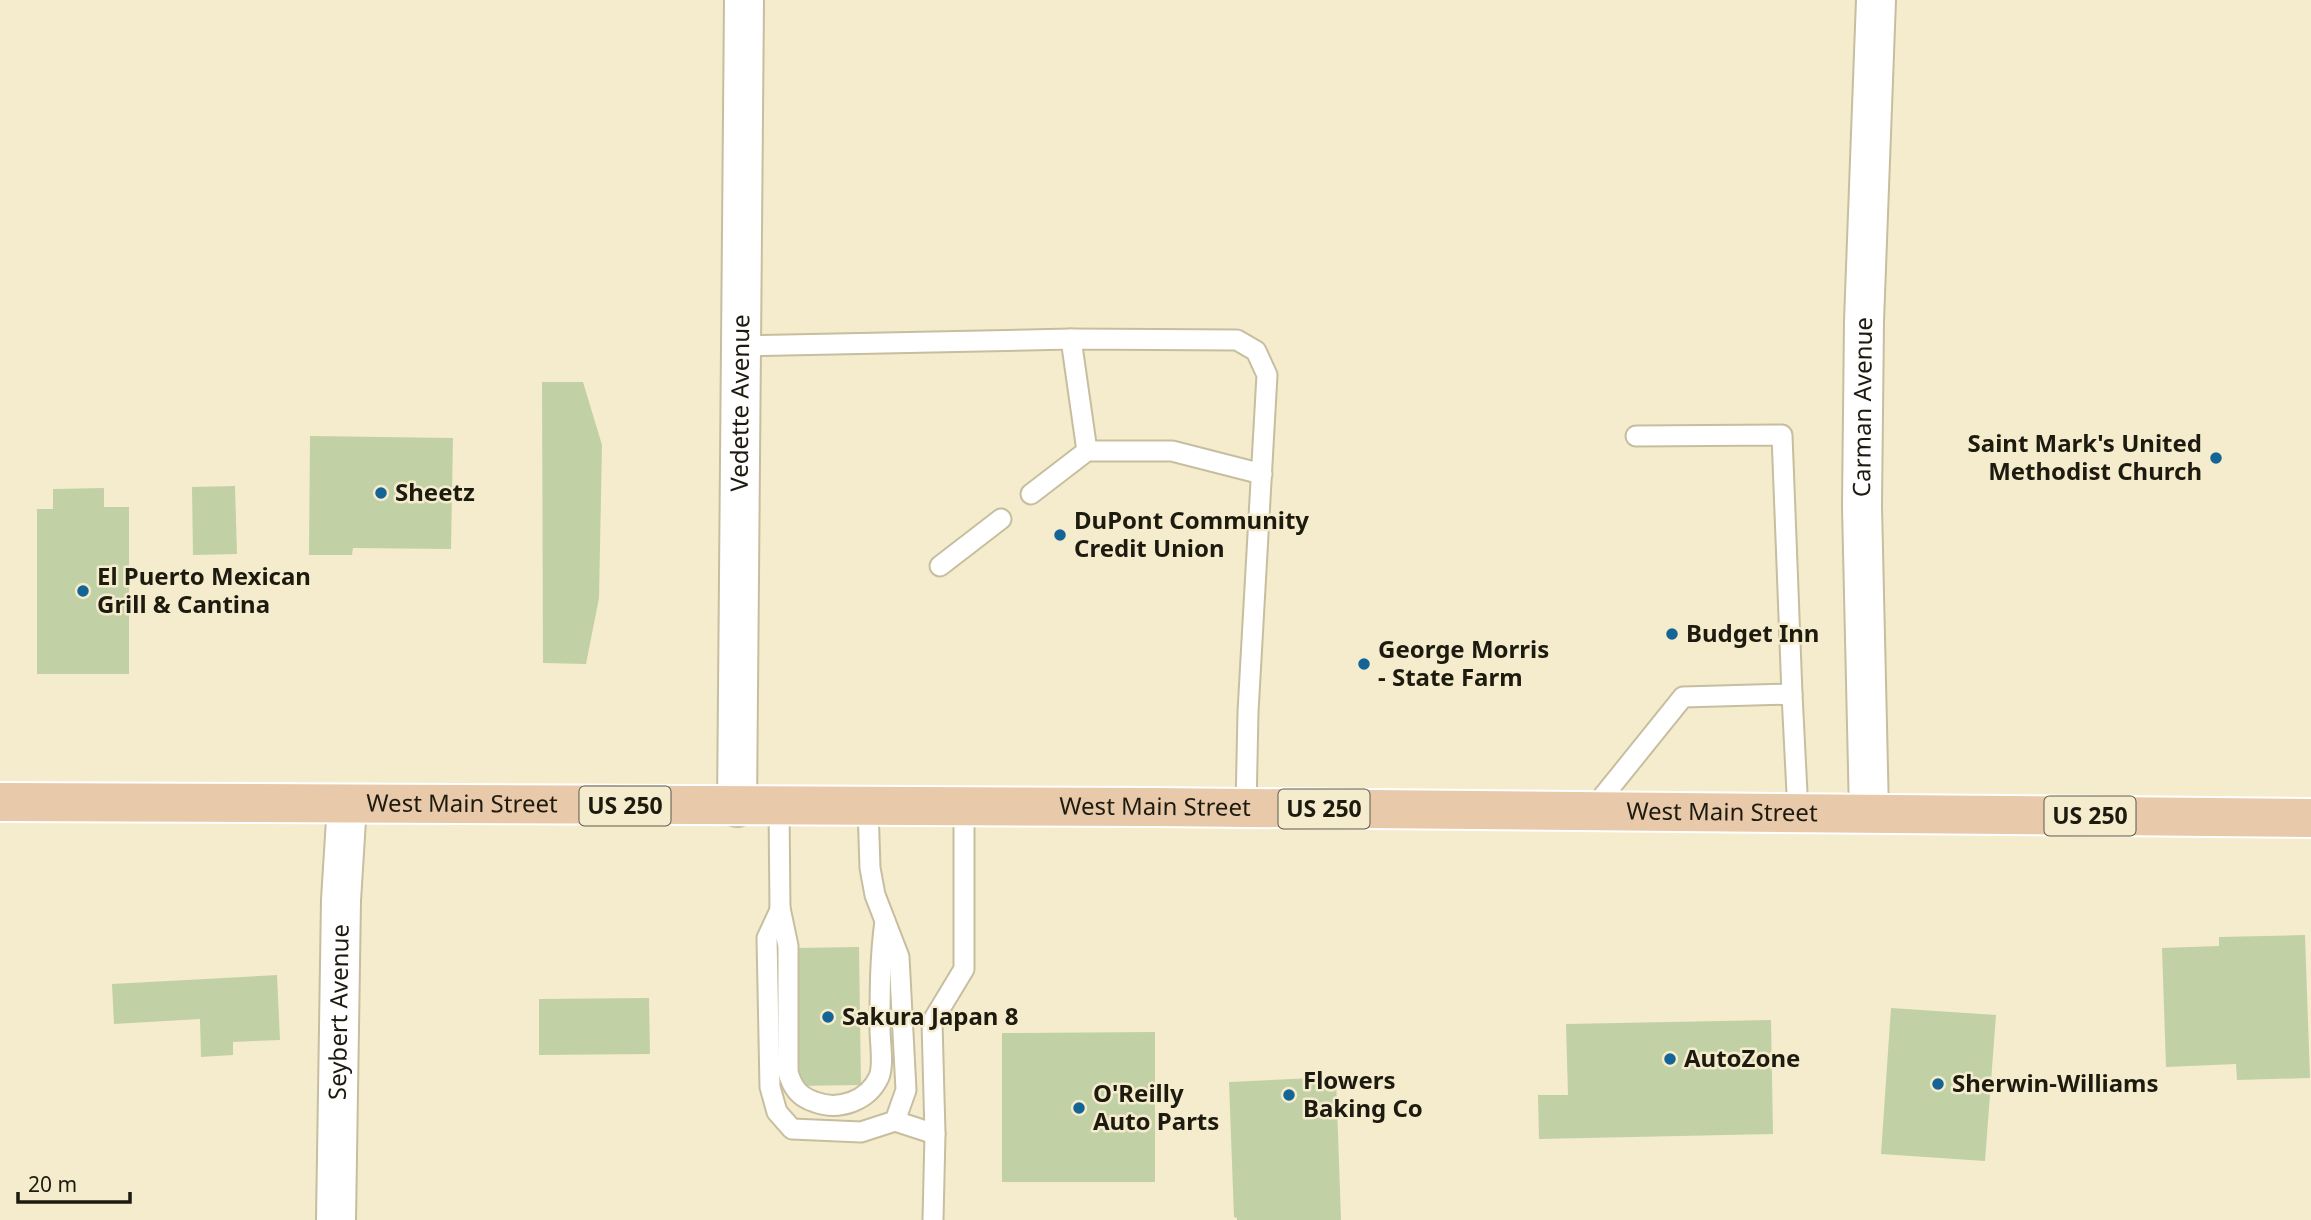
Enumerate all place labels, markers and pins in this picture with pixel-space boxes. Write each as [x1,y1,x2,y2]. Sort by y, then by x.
place label: Saint Mark's United Methodist Church [1968,426,2202,487]
marker: Saint Mark's United Methodist Church [2208,450,2224,466]
place label: Sheetz [395,475,475,508]
marker: Sheetz [373,485,389,501]
place label: DuPont Community Credit Union [1074,503,1309,564]
marker: DuPont Community Credit Union [1052,527,1068,543]
place label: El Puerto Mexican Grill & Cantina [97,559,311,620]
marker: El Puerto Mexican Grill & Cantina [75,583,91,599]
place label: Budget Inn [1686,616,1819,649]
marker: Budget Inn [1664,626,1680,642]
place label: George Morris - State Farm [1378,632,1549,693]
marker: George Morris - State Farm [1356,656,1372,672]
place label: Sakura Japan 8 [842,999,1018,1032]
marker: Sakura Japan 8 [820,1009,836,1025]
place label: AutoZone [1684,1041,1800,1074]
marker: AutoZone [1662,1051,1678,1067]
place label: Flowers Baking Co [1303,1063,1423,1124]
place label: Sherwin-Williams [1952,1066,2159,1099]
place label: O'Reilly Auto Parts [1093,1076,1219,1137]
marker: Sherwin-Williams [1930,1076,1946,1092]
marker: Flowers Baking Co [1281,1087,1297,1103]
marker: O'Reilly Auto Parts [1071,1100,1087,1116]

